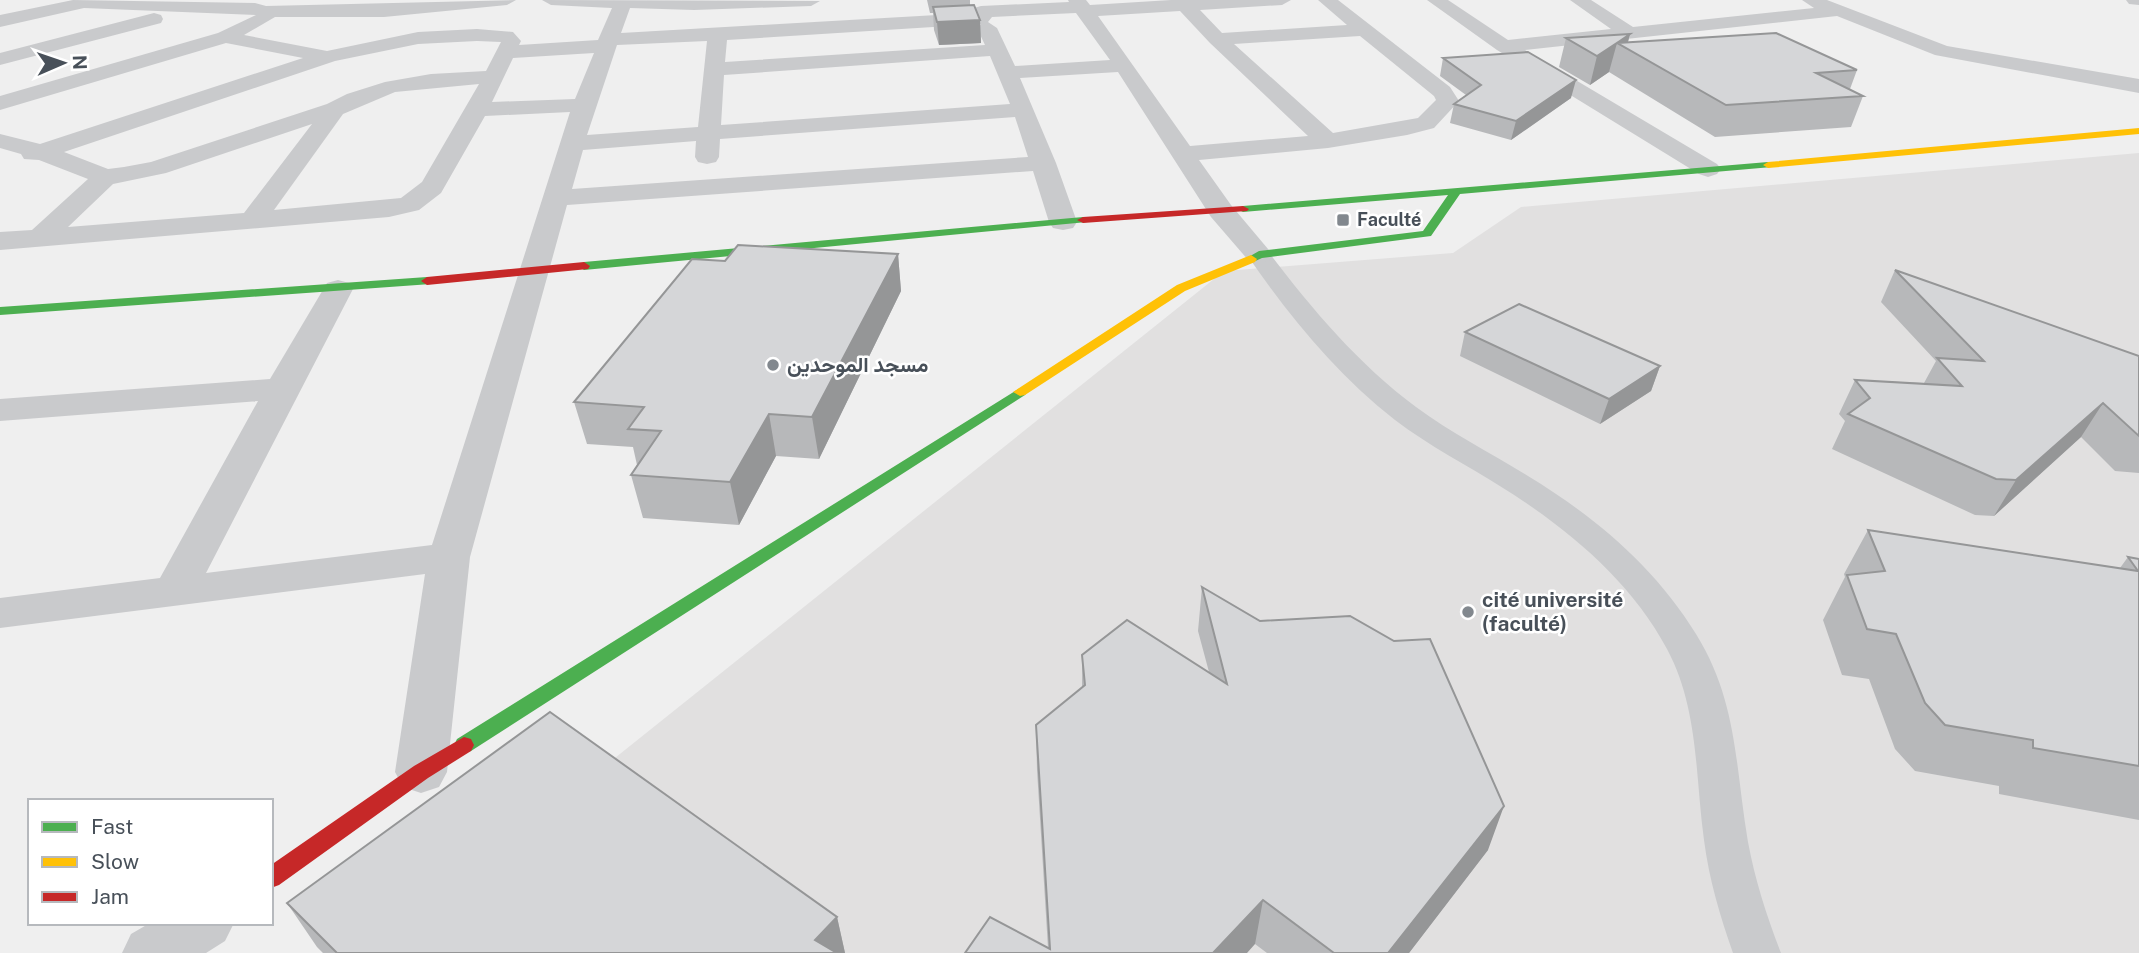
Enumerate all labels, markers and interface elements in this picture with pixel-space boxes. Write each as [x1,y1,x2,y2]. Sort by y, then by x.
north arrow [28,28,98,98]
text: N [69,55,91,70]
place label: Faculté [1357,209,1421,230]
marker: Faculté [1335,212,1351,228]
place label: مسجد الموحدين [787,352,928,378]
marker: مسجد الموحدين [765,357,781,373]
place label: cité université (faculté) [1482,587,1623,636]
marker: cité université (faculté) [1460,604,1476,620]
legend [28,799,273,925]
text: Fast [91,814,133,839]
text: Slow [91,849,139,874]
text: Jam [91,884,129,909]

